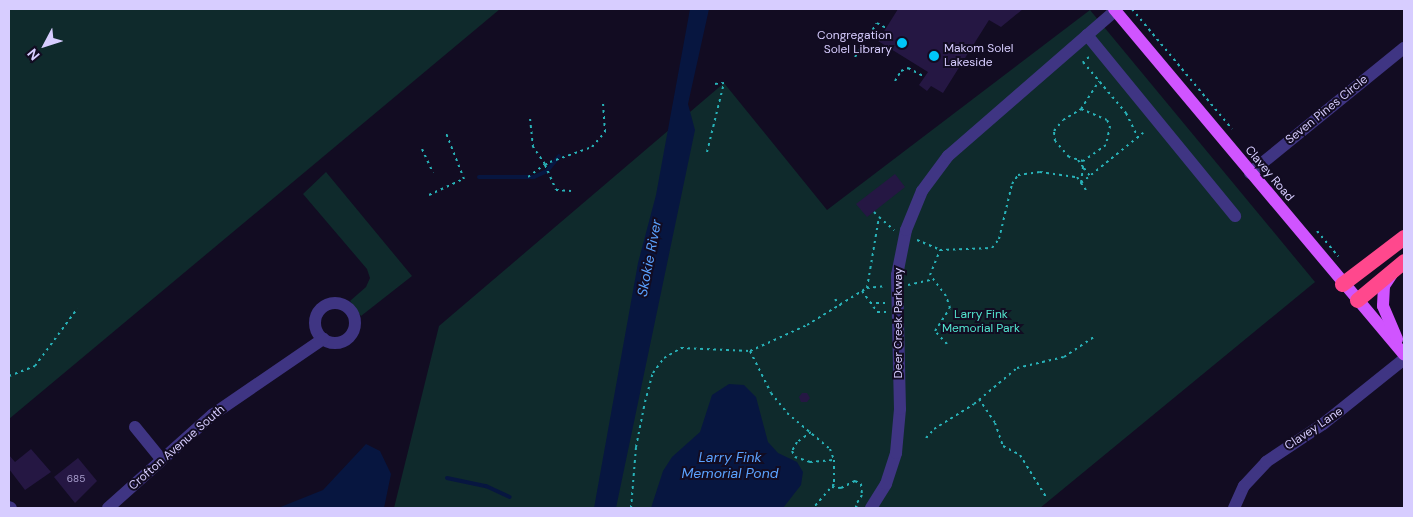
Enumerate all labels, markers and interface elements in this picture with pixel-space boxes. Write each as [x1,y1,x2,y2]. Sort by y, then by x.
north arrow [20,20,70,70]
place label: Congregation Solel Library [817,29,892,57]
marker: Congregation Solel Library [896,37,908,49]
place label: Makom Solel Lakeside [944,42,1013,70]
text: N [23,45,44,64]
marker: Makom Solel Lakeside [928,50,940,62]
street label: Seven Pines Circle [1283,73,1371,147]
street label: Clavey Road [1242,143,1296,205]
water label: Skokie River [633,218,665,298]
street label: Deer Creek Parkway [892,268,906,378]
park label: Larry Fink Memorial Park [942,308,1020,336]
street label: Crofton Avenue South [126,402,228,494]
street label: Clavey Lane [1282,404,1346,454]
water label: Larry Fink Memorial Pond [682,449,778,482]
house number: 685 [67,473,85,485]

